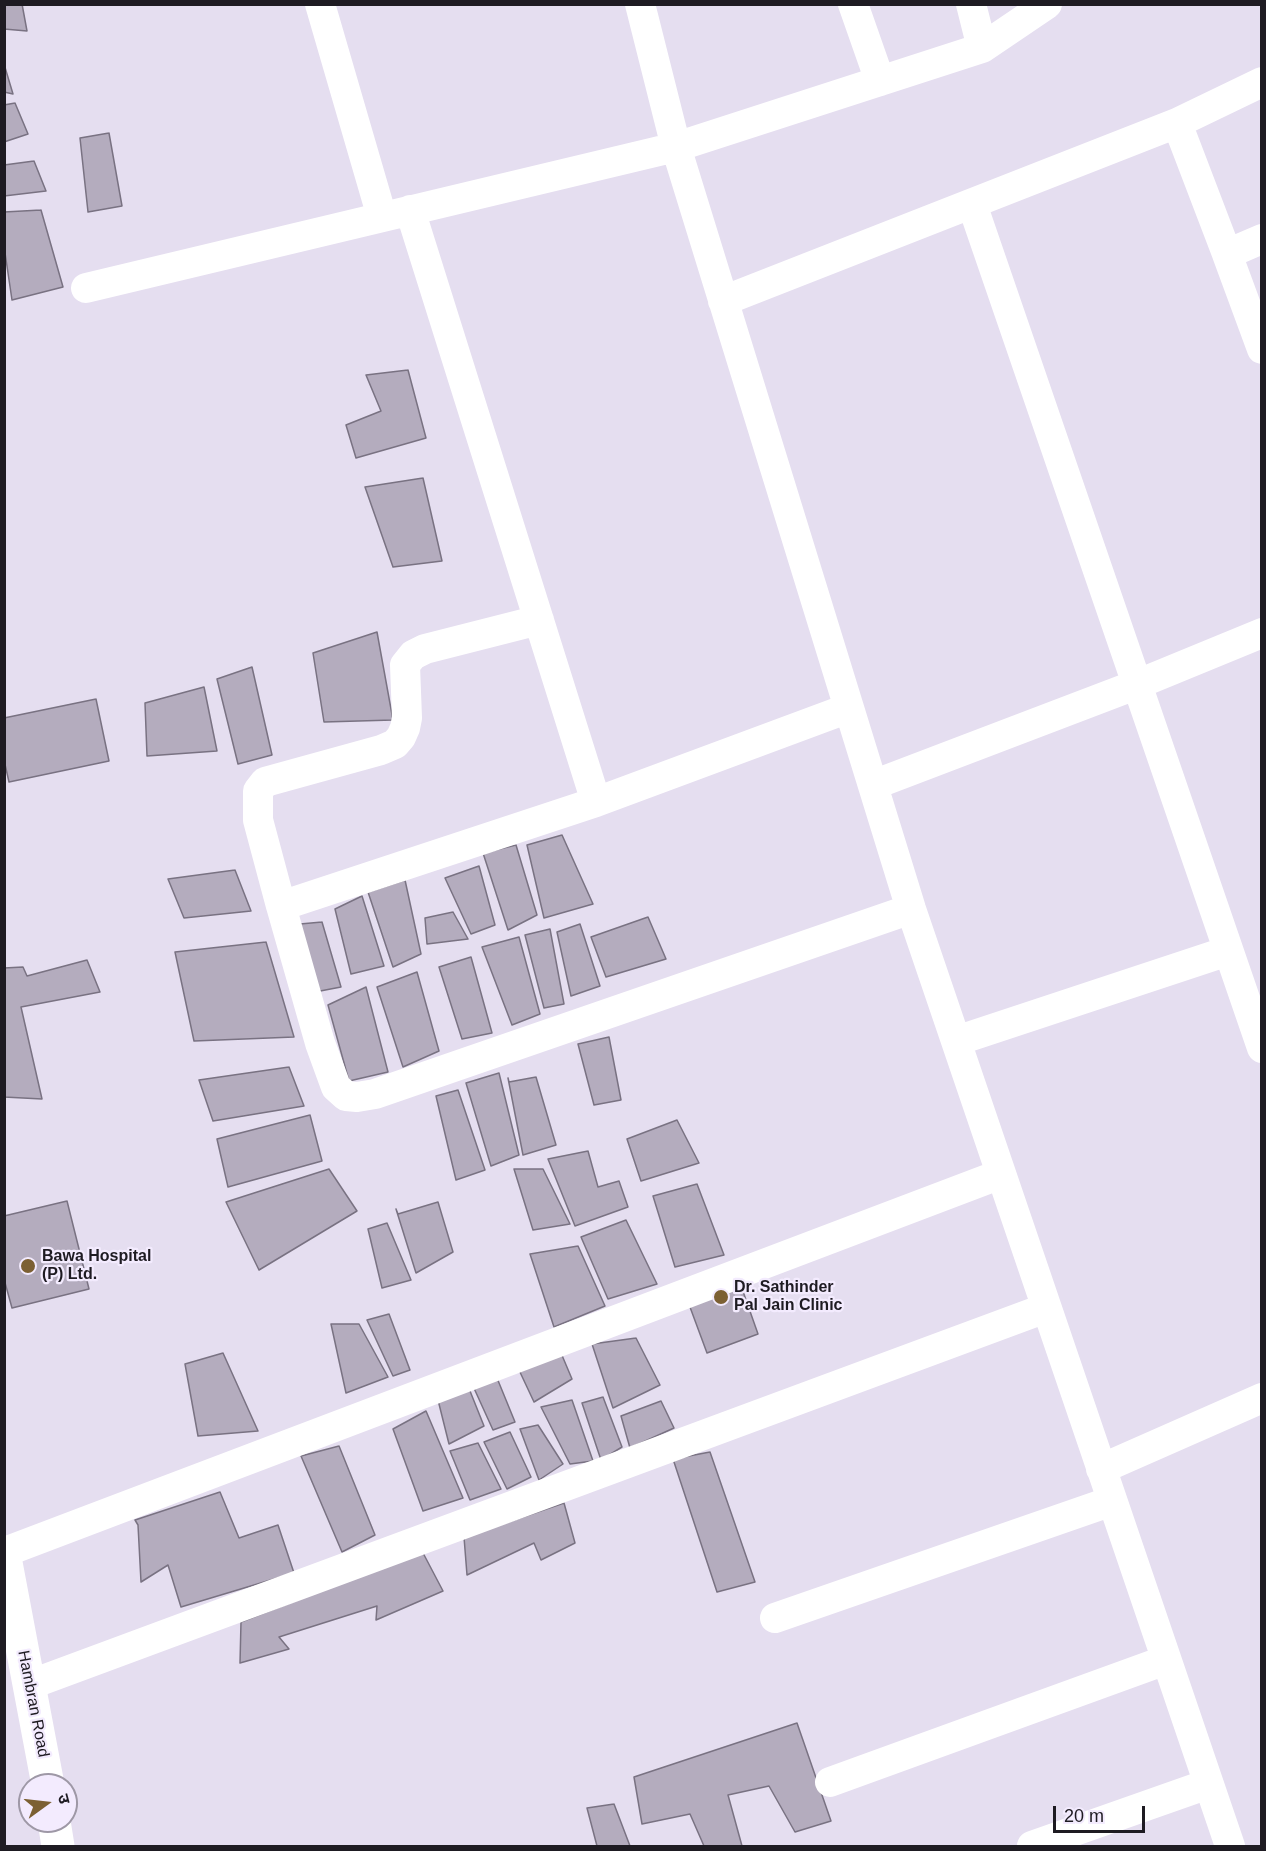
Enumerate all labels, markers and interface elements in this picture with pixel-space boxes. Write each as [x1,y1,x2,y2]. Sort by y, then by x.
place label: Bawa Hospital (P) Ltd. [42,1247,151,1285]
marker: Bawa Hospital (P) Ltd. [19,1257,37,1275]
place label: Dr. Sathinder Pal Jain Clinic [734,1278,842,1316]
marker: Dr. Sathinder Pal Jain Clinic [712,1288,730,1306]
street label: Hambran Road [13,1649,53,1759]
north arrow [18,1773,78,1833]
text: उ [55,1792,73,1805]
scale bar [1056,1794,1148,1832]
text: 20 m [1064,1806,1104,1826]

